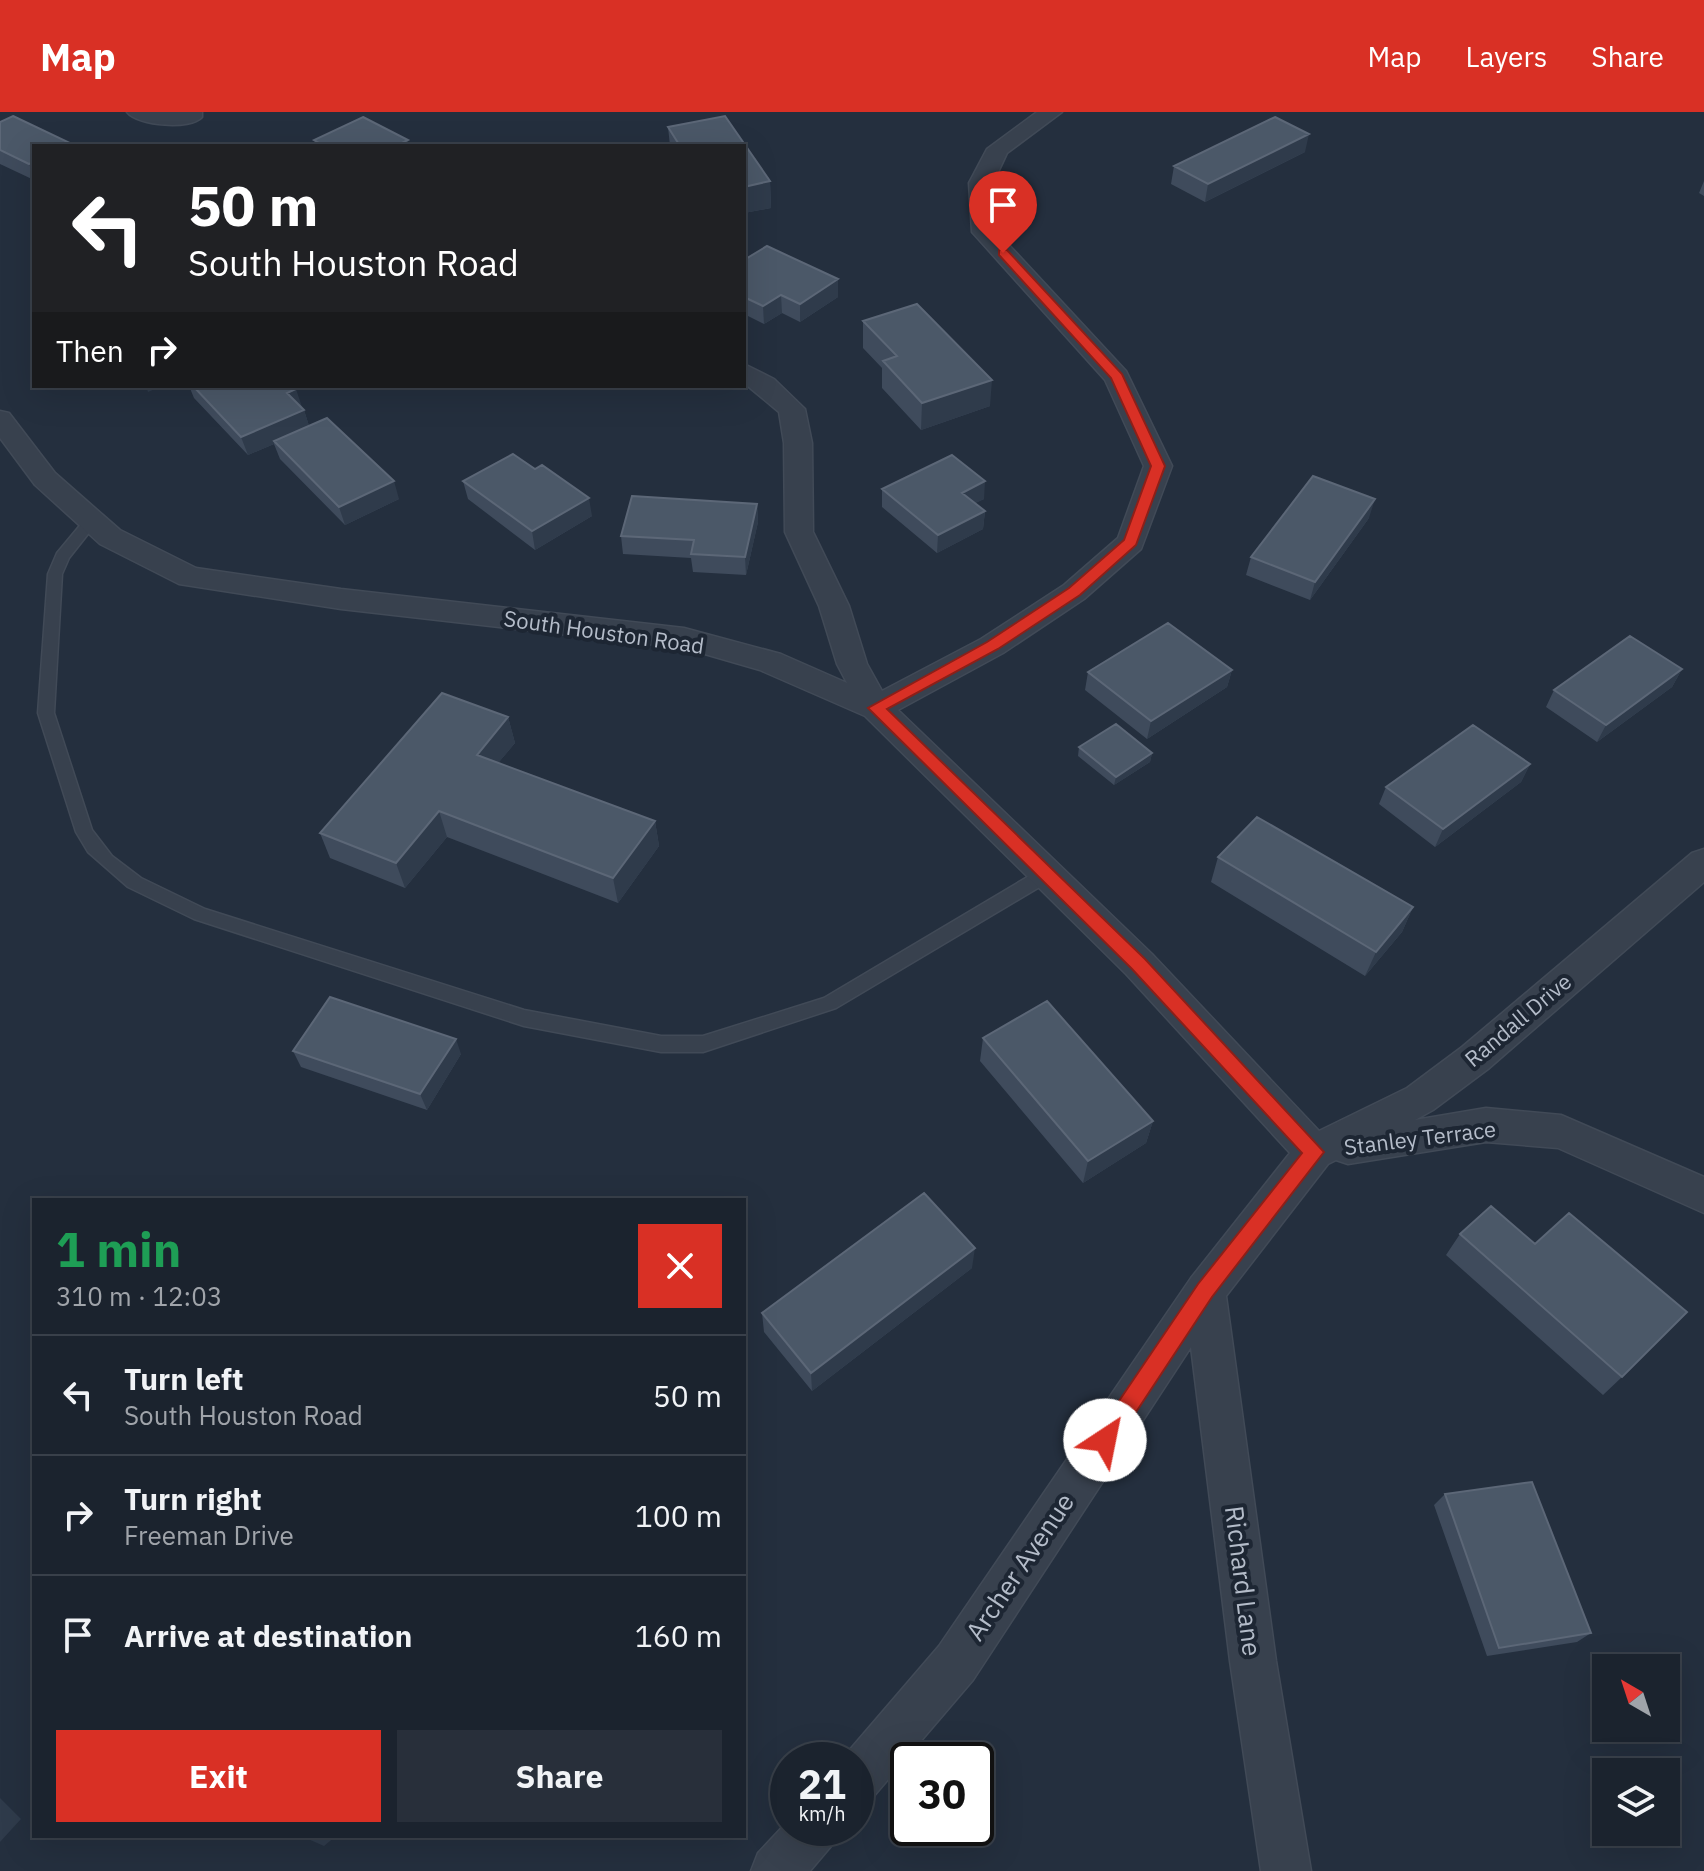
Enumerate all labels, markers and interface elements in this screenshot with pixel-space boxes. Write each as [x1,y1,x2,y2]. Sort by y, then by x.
text: Map [40,32,116,81]
text: Map [1367,38,1421,75]
text: Layers [1465,38,1547,75]
text: Share [1591,38,1664,75]
text: 50 m [188,169,318,241]
pin [969,171,1037,253]
icon: left [56,176,160,280]
icon: arrive [981,183,1025,227]
text: South Houston Road [188,239,519,286]
icon: right [140,328,184,372]
text: Then [56,331,124,370]
street label: South Houston Road [502,603,706,660]
street label: Randall Drive [1458,966,1577,1073]
street label: Stanley Terrace [1342,1114,1498,1161]
text: 1 min [56,1218,181,1280]
button: close [638,1224,722,1308]
text: 310 m · 12:03 [56,1279,222,1313]
text: Turn left [124,1359,243,1398]
icon: left [56,1373,100,1417]
text: 50 m [653,1376,722,1415]
text: South Houston Road [124,1398,363,1432]
position arrow [1063,1398,1147,1482]
text: Turn right [124,1479,262,1518]
street label: Archer Avenue [957,1486,1081,1647]
icon: right [56,1493,100,1537]
text: 100 m [635,1496,722,1535]
street label: Richard Lane [1218,1504,1270,1658]
text: Freeman Drive [124,1518,294,1552]
icon: arrive [56,1613,100,1657]
text: Arrive at destination [124,1616,412,1655]
text: 160 m [635,1616,722,1655]
north arrow [1592,1654,1680,1742]
map controls [1592,1654,1680,1846]
button: Exit [56,1730,381,1822]
button: Share [397,1730,722,1822]
speed limit sign: 30 [890,1742,994,1846]
text: 21 [798,1758,846,1810]
button: layers [1592,1758,1680,1846]
text: km/h [798,1800,846,1827]

